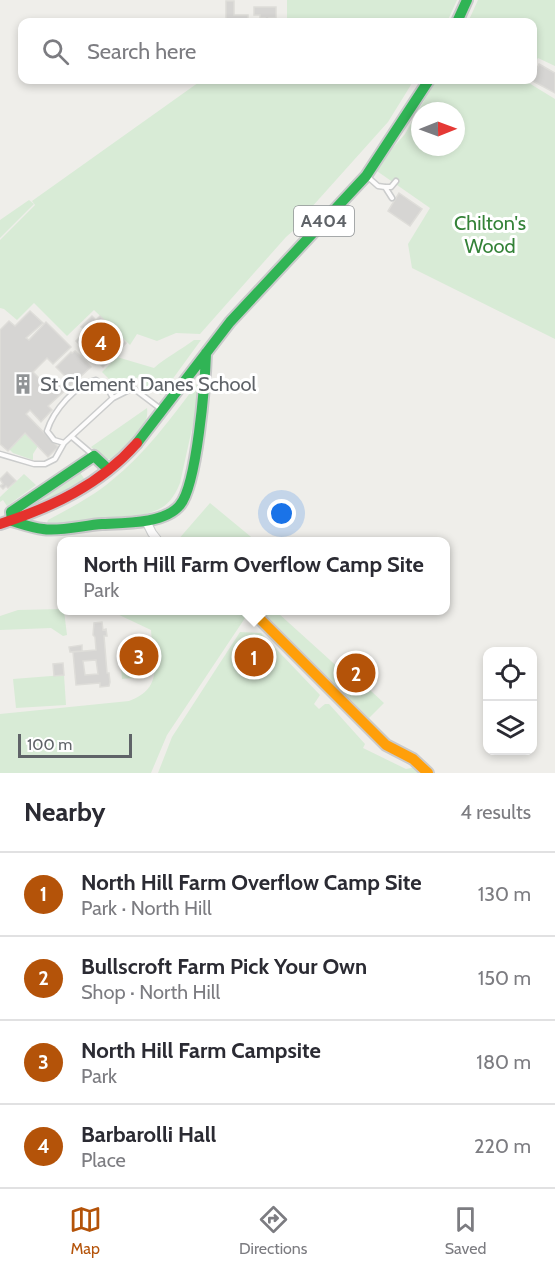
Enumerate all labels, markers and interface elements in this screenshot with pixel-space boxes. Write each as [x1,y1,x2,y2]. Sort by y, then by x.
search box [18,18,537,84]
icon: search [39,35,72,68]
text: Search here [87,38,196,65]
north arrow [411,102,465,156]
road number: A404 [294,206,354,236]
park label: Chilton's Wood [454,211,526,258]
pin: 4 [82,320,120,364]
building icon: St Clement Danes School [11,372,35,396]
place label: St Clement Danes School [40,372,257,396]
your location [267,499,296,528]
popup [57,537,450,615]
text: North Hill Farm Overflow Camp Site [83,551,424,578]
text: Park [83,578,119,602]
pin: 3 [120,634,158,678]
pin: 1 [234,634,274,680]
map controls [483,647,537,755]
button: locate [483,647,537,701]
pin: 2 [336,650,376,696]
button: layers [483,701,537,755]
scale bar [18,731,132,758]
text: 100 m [27,735,72,754]
text: Nearby [24,796,105,828]
text: 4 results [460,800,531,824]
text: North Hill Farm Overflow Camp Site [81,869,422,896]
text: 1 [40,882,47,906]
text: 130 m [478,882,531,906]
text: Park · North Hill [81,896,212,920]
text: Bullscroft Farm Pick Your Own [81,953,367,980]
text: 2 [38,966,49,990]
text: 150 m [478,966,531,990]
text: Shop · North Hill [81,980,220,1004]
text: North Hill Farm Campsite [81,1037,321,1064]
text: 3 [38,1050,49,1074]
text: 180 m [476,1050,531,1074]
text: Park [81,1064,117,1088]
text: Barbarolli Hall [81,1121,216,1148]
text: 4 [37,1134,50,1158]
text: 220 m [474,1134,531,1158]
text: Place [81,1148,126,1172]
tab: Map [69,1203,102,1258]
tab: Directions [239,1203,307,1258]
tab: Saved [445,1203,486,1258]

